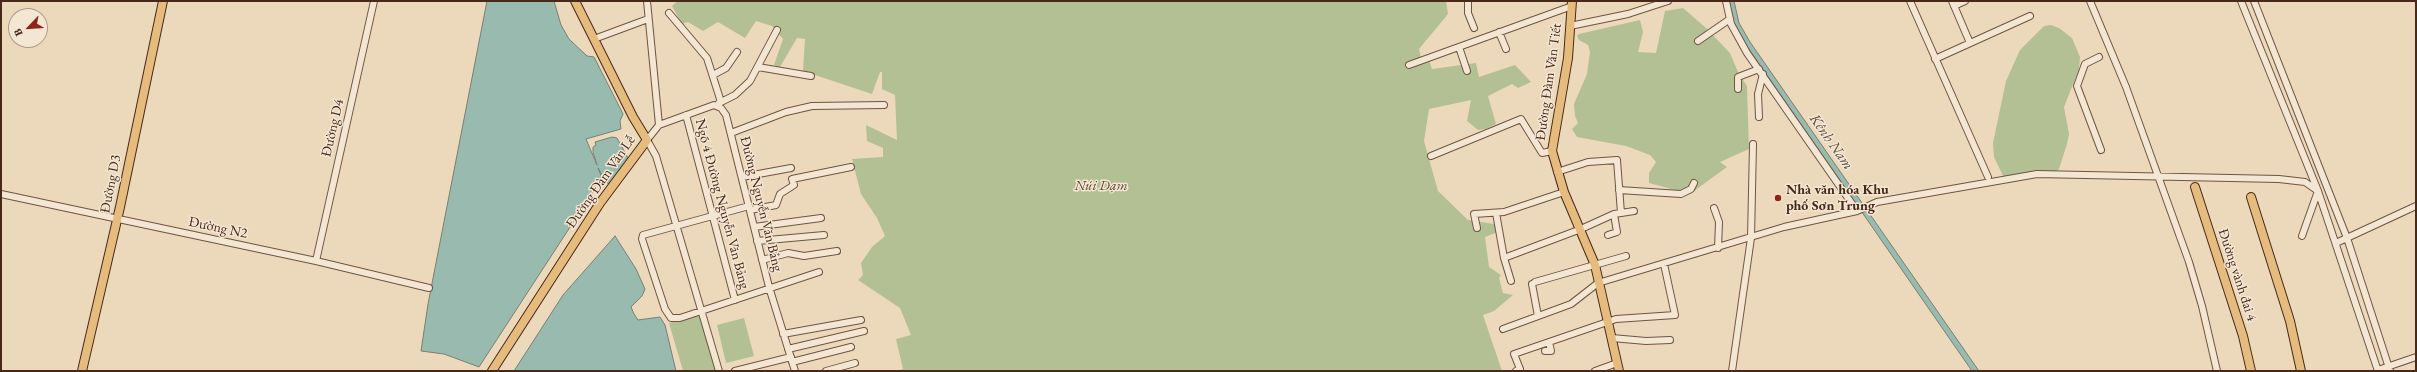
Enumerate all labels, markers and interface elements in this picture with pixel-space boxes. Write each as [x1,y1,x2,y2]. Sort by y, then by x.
north arrow [8,8,48,48]
street label: Đường Đàm Văn Tiết [1532,22,1566,142]
text: B [10,27,26,39]
street label: Đường D4 [318,97,348,159]
water label: Kênh Nam [1805,111,1857,173]
street label: Ngõ 4 Đường Nguyễn Văn Bảng [691,117,753,291]
street label: Đường Đàm Văn Lễ [563,133,639,231]
street label: Đường Nguyễn Văn Bảng [736,135,786,273]
street label: Đường D3 [97,153,125,215]
park label: Núi Dạm [1074,178,1128,194]
place label: Nhà văn hóa Khu phố Sơn Trung [1786,182,1889,214]
marker: Nhà văn hóa Khu phố Sơn Trung [1773,193,1783,203]
street label: Đường N2 [187,214,249,242]
street label: Đường vành đai 4 [2214,227,2260,323]

